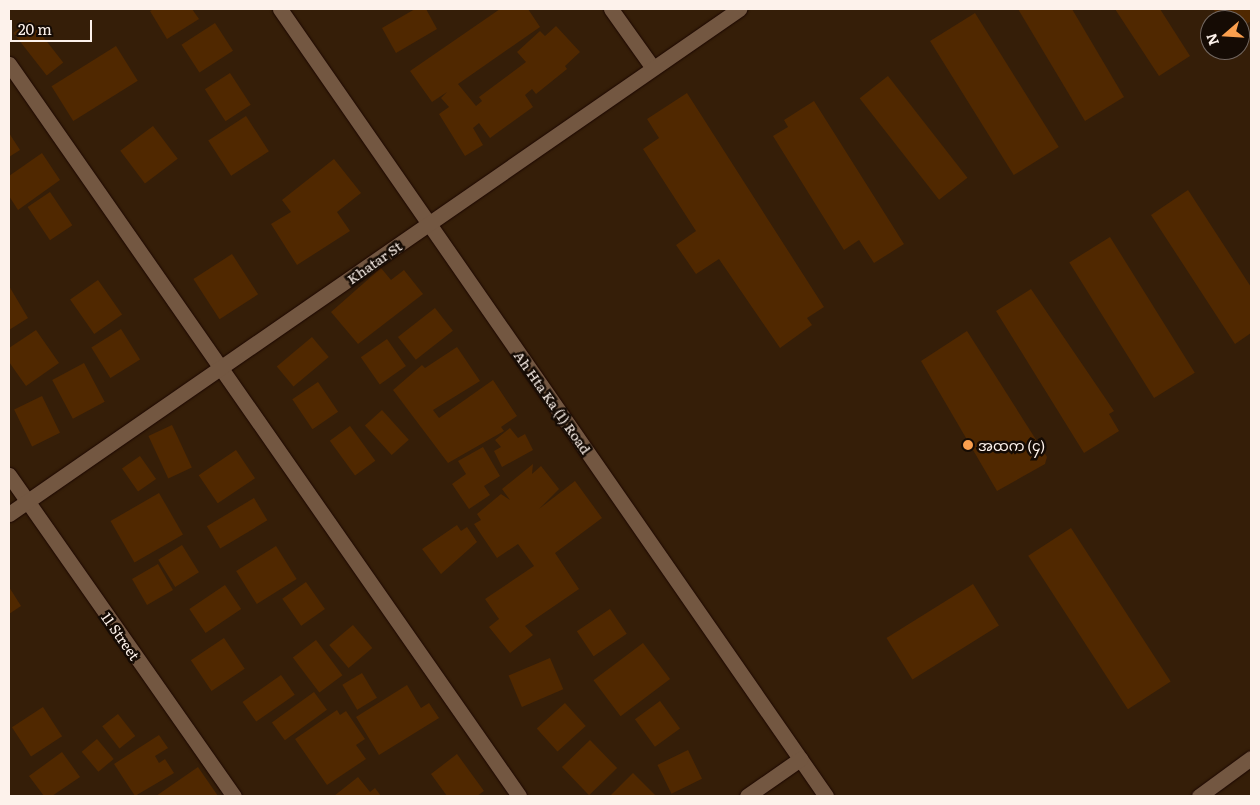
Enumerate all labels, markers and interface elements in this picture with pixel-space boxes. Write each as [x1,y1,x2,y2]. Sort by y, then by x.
scale bar [12,10,95,42]
north arrow [1200,10,1250,60]
text: 20 m [18,17,52,40]
text: N [1200,31,1223,48]
street label: Khatar St [343,237,405,287]
street label: Ah Hta Ka (1) Road [511,347,595,457]
place label: အထက (၄) [978,437,1045,453]
marker: အထက (၄) [962,439,974,451]
street label: 11 Street [99,609,143,663]

